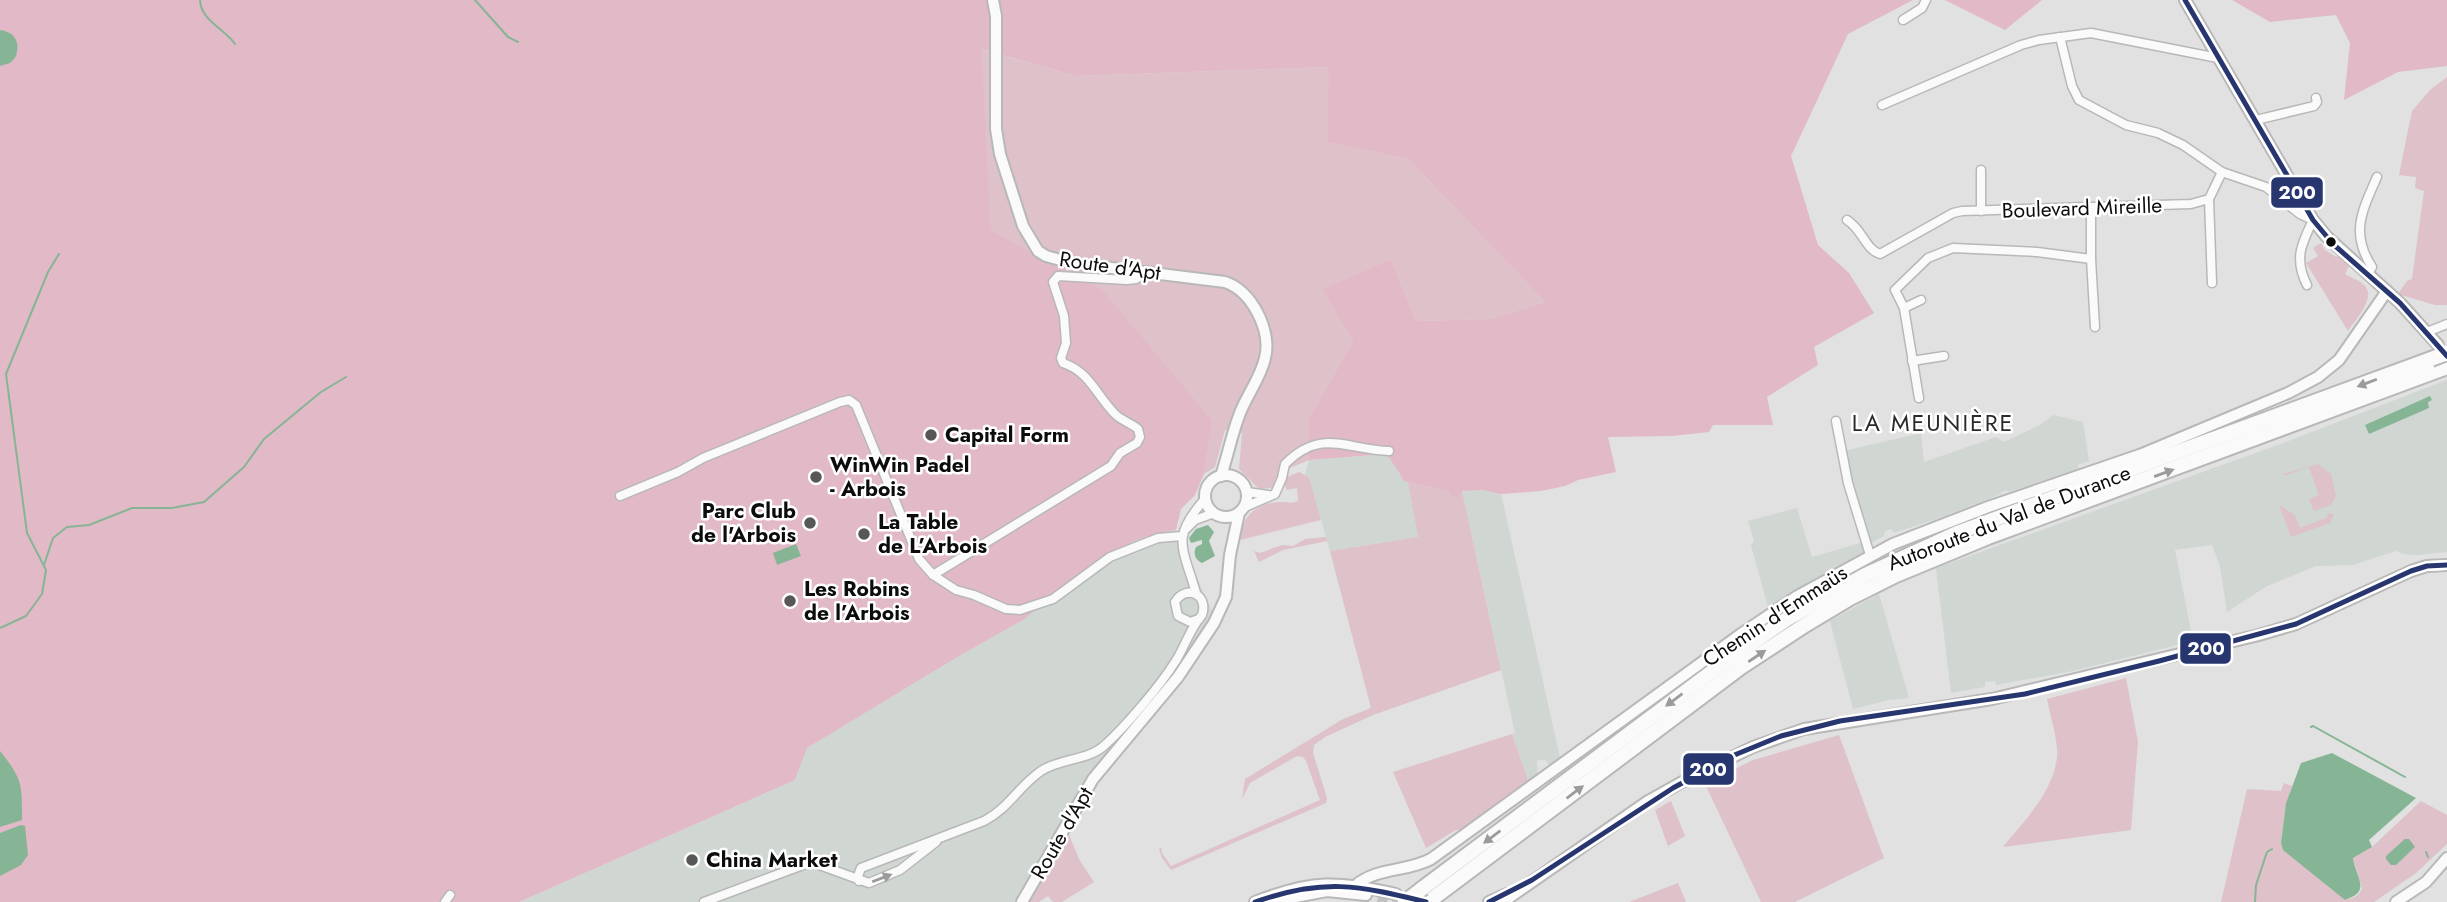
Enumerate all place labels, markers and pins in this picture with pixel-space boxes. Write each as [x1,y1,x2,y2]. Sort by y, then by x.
unlabelled marker [2324,235,2338,249]
place label: Capital Form [945,420,1069,450]
marker: Capital Form [923,427,939,443]
place label: WinWin Padel - Arbois [830,450,970,504]
marker: WinWin Padel - Arbois [808,469,824,485]
place label: Parc Club de l'Arbois [691,496,796,550]
place label: La Table de L’Arbois [878,507,987,561]
marker: Parc Club de l'Arbois [802,515,818,531]
marker: La Table de L’Arbois [856,526,872,542]
place label: Les Robins de l’Arbois [804,574,910,628]
marker: Les Robins de l’Arbois [782,593,798,609]
place label: China Market [706,845,838,875]
marker: China Market [684,852,700,868]

